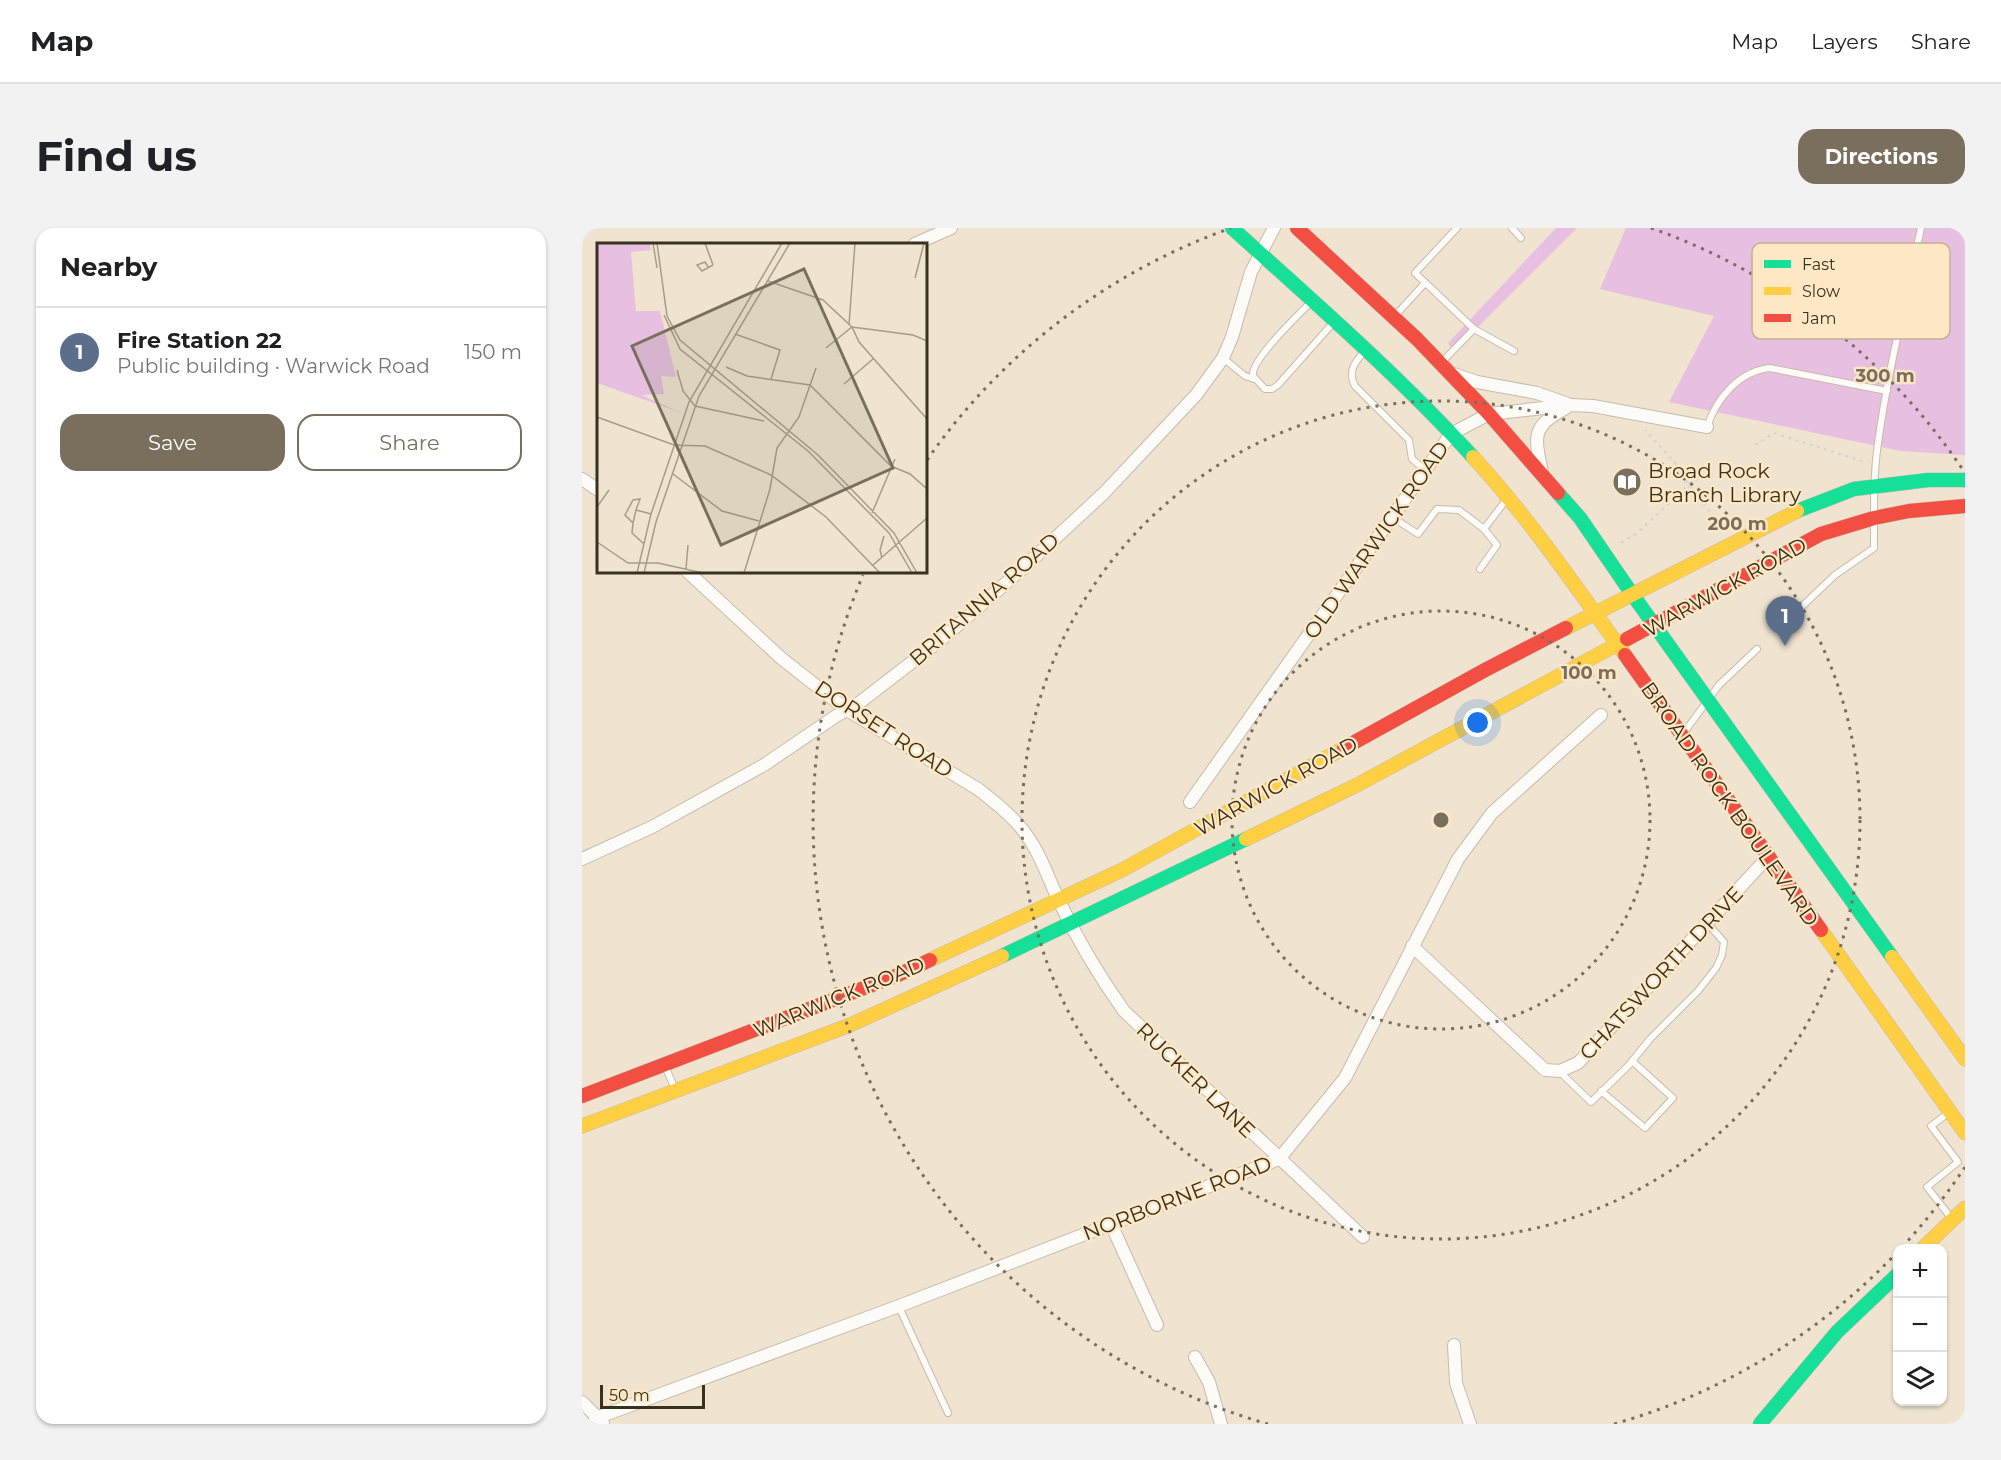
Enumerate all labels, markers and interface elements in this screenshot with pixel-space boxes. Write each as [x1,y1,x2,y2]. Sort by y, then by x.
text: Map [30,24,93,58]
text: Map [1731,29,1778,54]
text: Layers [1811,29,1878,54]
text: Share [1911,29,1971,54]
button: Directions [1798,129,1965,184]
text: Find us [36,130,197,182]
inset map [597,243,927,573]
legend [1752,243,1950,339]
text: Nearby [60,251,157,283]
text: Fast [1802,255,1836,274]
text: Slow [1802,282,1840,301]
text: Jam [1801,309,1836,328]
text: Fire Station 22 [117,327,282,354]
text: 1 [76,340,83,364]
text: 150 m [464,340,522,364]
text: Public building · Warwick Road [117,354,430,378]
text: 300 m [1854,365,1915,387]
button: Save [60,414,285,471]
button: Share [297,414,522,471]
street label: OLD WARWICK ROAD [1298,436,1454,644]
place label: Broad Rock Branch Library [1648,458,1802,507]
library icon: Broad Rock Branch Library [1611,466,1643,498]
text: 200 m [1707,513,1767,535]
street label: BRITANNIA ROAD [904,527,1064,671]
street label: WARWICK ROAD [1639,532,1811,642]
pin: 1 [1766,596,1804,646]
text: 100 m [1561,662,1617,684]
street label: DORSET ROAD [810,675,958,783]
street label: BROAD ROCK BOULEVARD [1636,677,1824,931]
your location [1463,708,1492,737]
street label: WARWICK ROAD [1190,731,1362,841]
centre of rings [1431,810,1451,830]
street label: CHATSWORTH DRIVE [1574,881,1748,1065]
street label: WARWICK ROAD [750,951,928,1043]
street label: RUCKER LANE [1132,1017,1260,1143]
street label: NORBORNE ROAD [1079,1150,1275,1246]
map controls [1893,1244,1947,1406]
button: + [1893,1244,1947,1298]
button: − [1893,1298,1947,1352]
button: layers [1893,1352,1947,1406]
scale bar [600,1382,705,1410]
text: 50 m [609,1386,650,1405]

